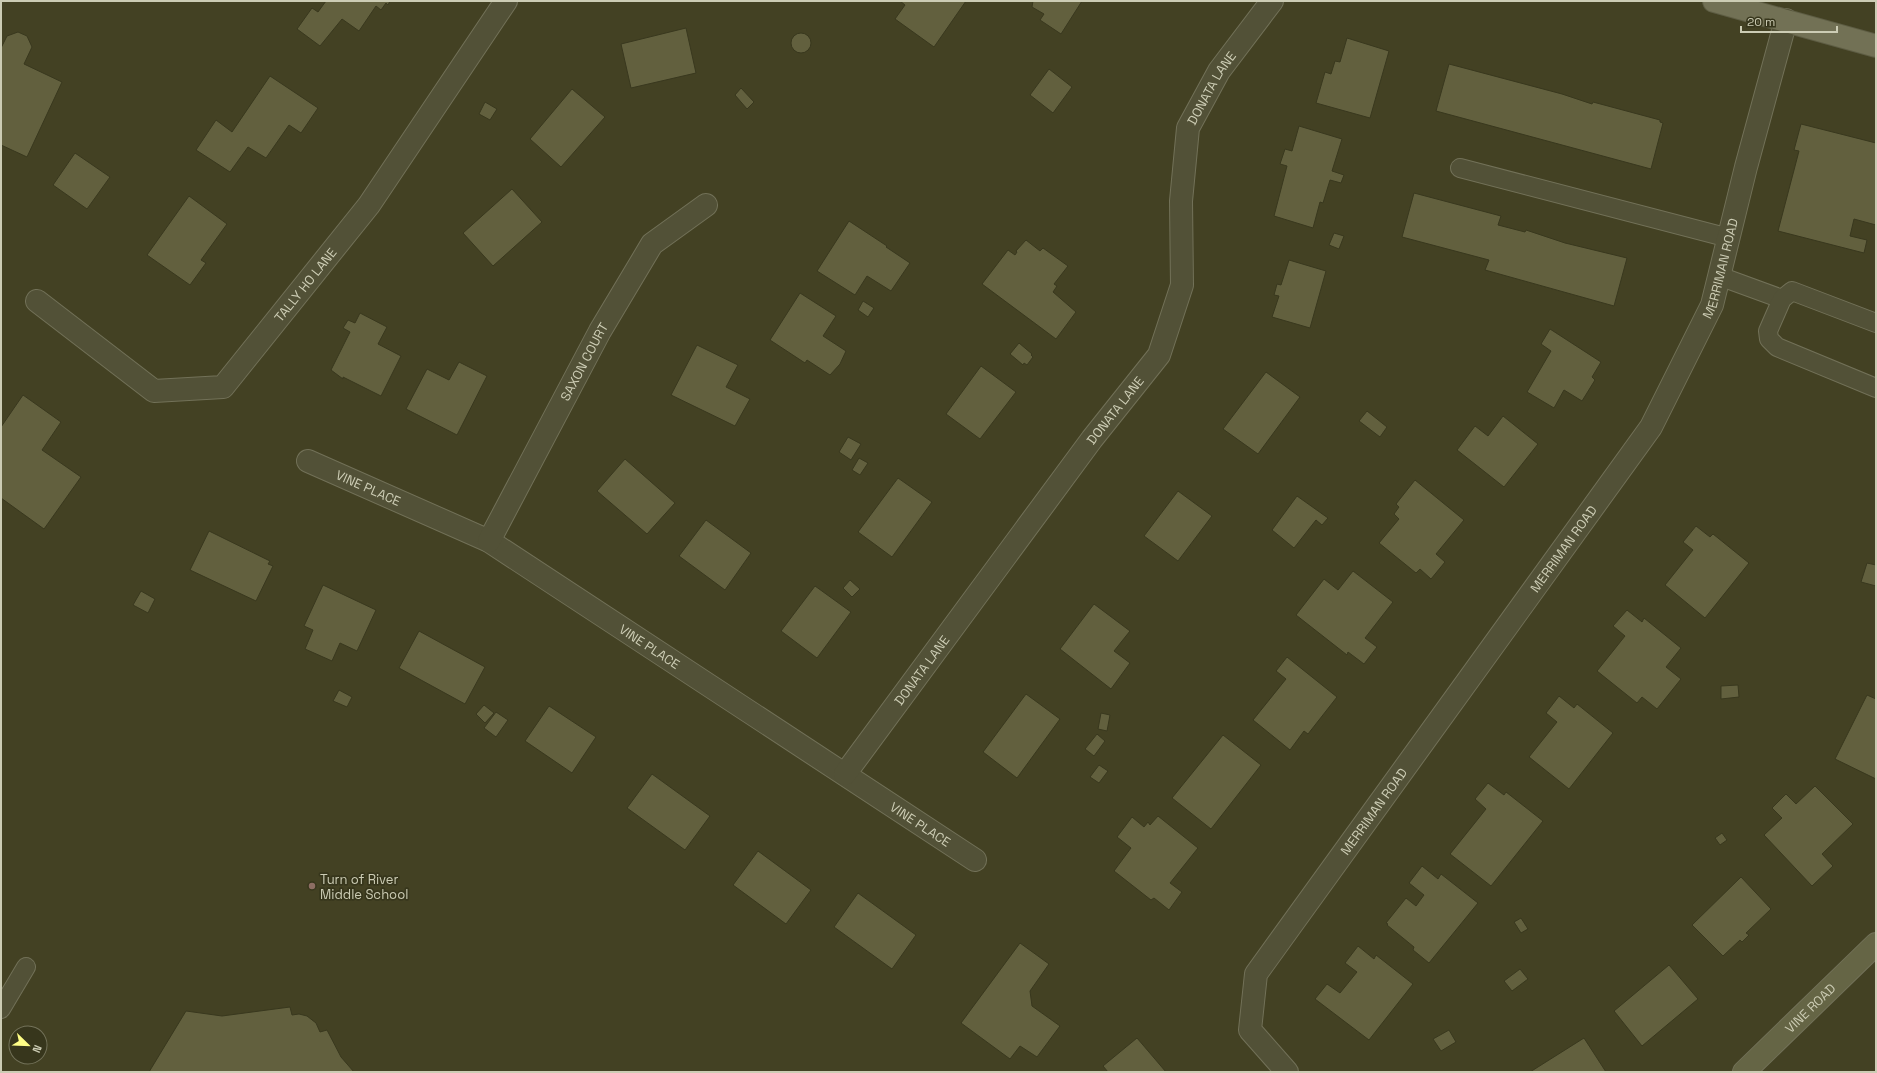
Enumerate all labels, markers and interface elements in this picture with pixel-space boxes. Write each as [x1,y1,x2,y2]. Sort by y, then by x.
scale bar [1741,8,1837,34]
text: 20 m [1747,14,1775,30]
street label: DONATA LANE [1183,48,1239,128]
street label: MERRIMAN ROAD [1698,216,1742,321]
street label: TALLY HO LANE [270,244,340,325]
street label: SAXON COURT [556,319,612,404]
street label: DONATA LANE [1083,373,1147,448]
street label: VINE PLACE [333,466,403,509]
street label: MERRIMAN ROAD [1526,502,1600,595]
street label: VINE PLACE [616,620,683,673]
street label: DONATA LANE [890,632,953,708]
street label: MERRIMAN ROAD [1336,764,1411,858]
street label: VINE PLACE [887,798,954,850]
place label: Turn of River Middle School [320,871,408,903]
marker: Turn of River Middle School [307,881,317,891]
street label: VINE ROAD [1781,980,1839,1036]
north arrow [8,1025,48,1065]
text: N [29,1043,45,1055]

